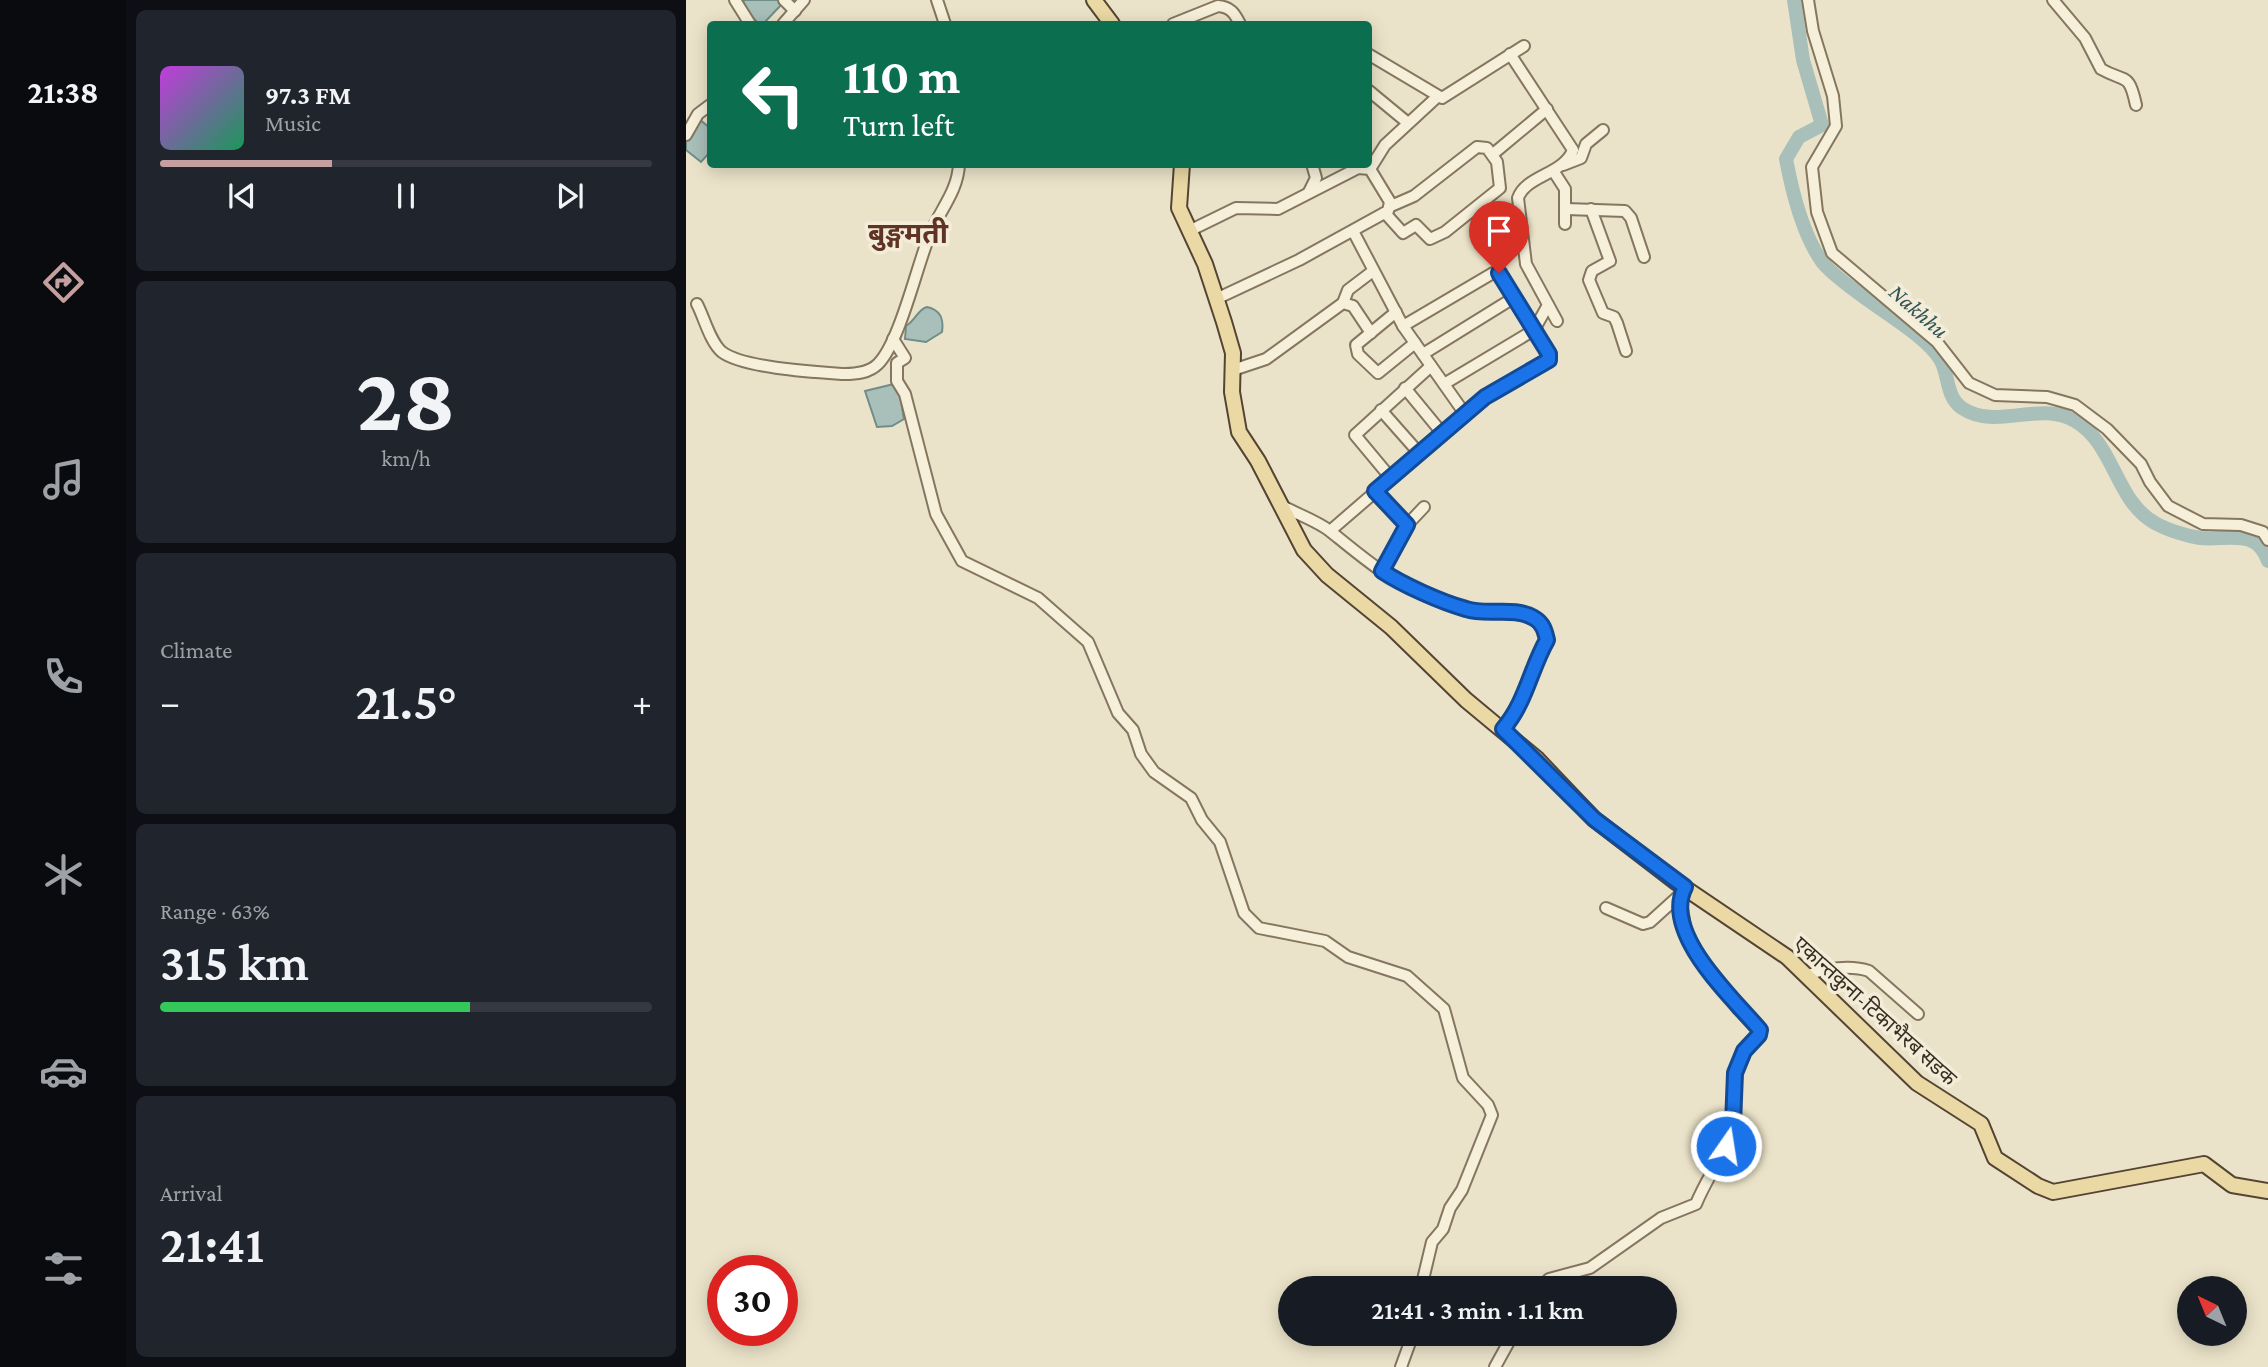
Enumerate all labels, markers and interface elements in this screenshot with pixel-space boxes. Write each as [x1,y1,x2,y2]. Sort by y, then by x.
icon: left [728,49,819,140]
text: 110 m [843,49,960,104]
text: 21:38 [27,74,99,110]
text: 97.3 FM [265,81,351,110]
text: Turn left [843,107,954,143]
text: Music [265,110,321,136]
icon: previous [223,177,261,215]
icon: pause [387,177,425,215]
icon: next [551,177,589,215]
pin [1469,201,1529,273]
icon: arrive [1480,212,1518,250]
district label: बुङ्गमती [868,217,949,251]
icon: directions [39,258,88,307]
water label: Nakhhu [1884,278,1954,344]
text: 28 [356,348,456,450]
text: km/h [381,445,431,471]
icon: music [39,455,88,504]
text: Climate [160,637,232,663]
icon: phone [39,652,88,701]
text: 21.5° [355,672,457,730]
text: − [160,681,180,723]
text: + [632,681,652,723]
icon: climate [39,850,88,899]
text: Range · 63% [160,898,270,924]
street label: एकान्तकुना-टिकाभैरब सडक [1788,931,1963,1092]
text: 315 km [160,933,309,991]
icon: car [39,1047,88,1096]
position arrow [1689,1109,1763,1183]
text: Arrival [160,1180,223,1206]
text: 21:41 [160,1215,264,1273]
icon: filters [39,1244,88,1293]
speed limit sign: 30 [707,1255,798,1346]
north arrow [2177,1276,2247,1346]
map controls [2177,1276,2247,1346]
text: 21:41 · 3 min · 1.1 km [1371,1296,1584,1325]

